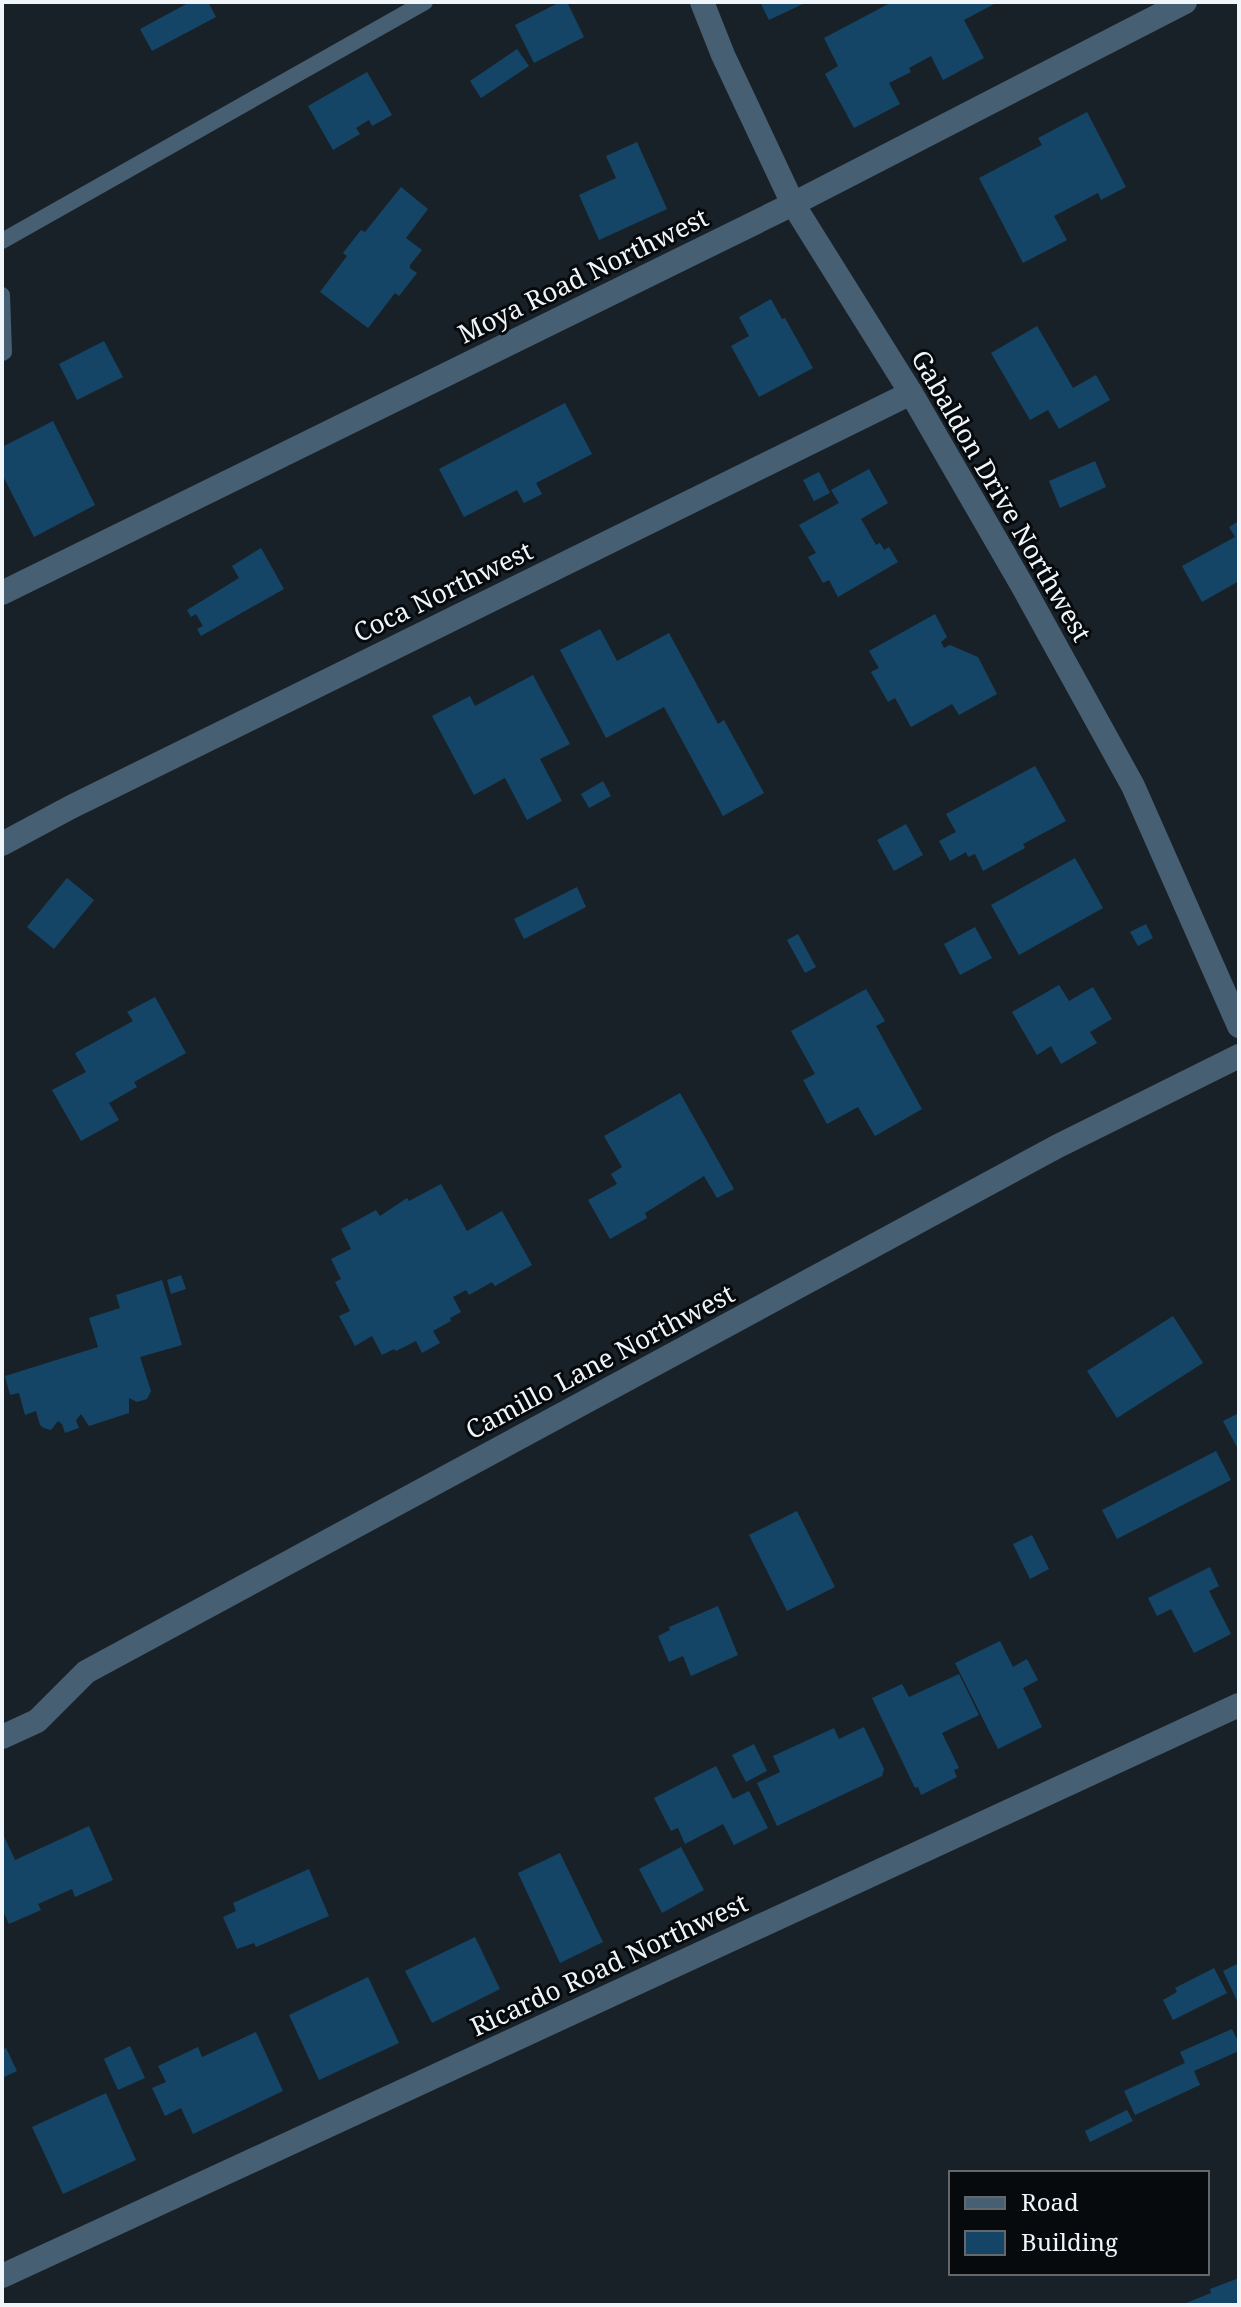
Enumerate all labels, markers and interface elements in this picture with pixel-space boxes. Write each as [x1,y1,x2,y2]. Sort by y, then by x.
street label: Moya Road Northwest [451,199,714,351]
street label: Gabaldon Drive Northwest [903,343,1100,648]
street label: Coca Northwest [347,532,538,650]
street label: Camillo Lane Northwest [459,1275,740,1447]
street label: Ricardo Road Northwest [464,1884,753,2044]
legend [949,2171,1209,2275]
text: Road [1021,2185,1079,2218]
text: Building [1021,2225,1118,2258]

